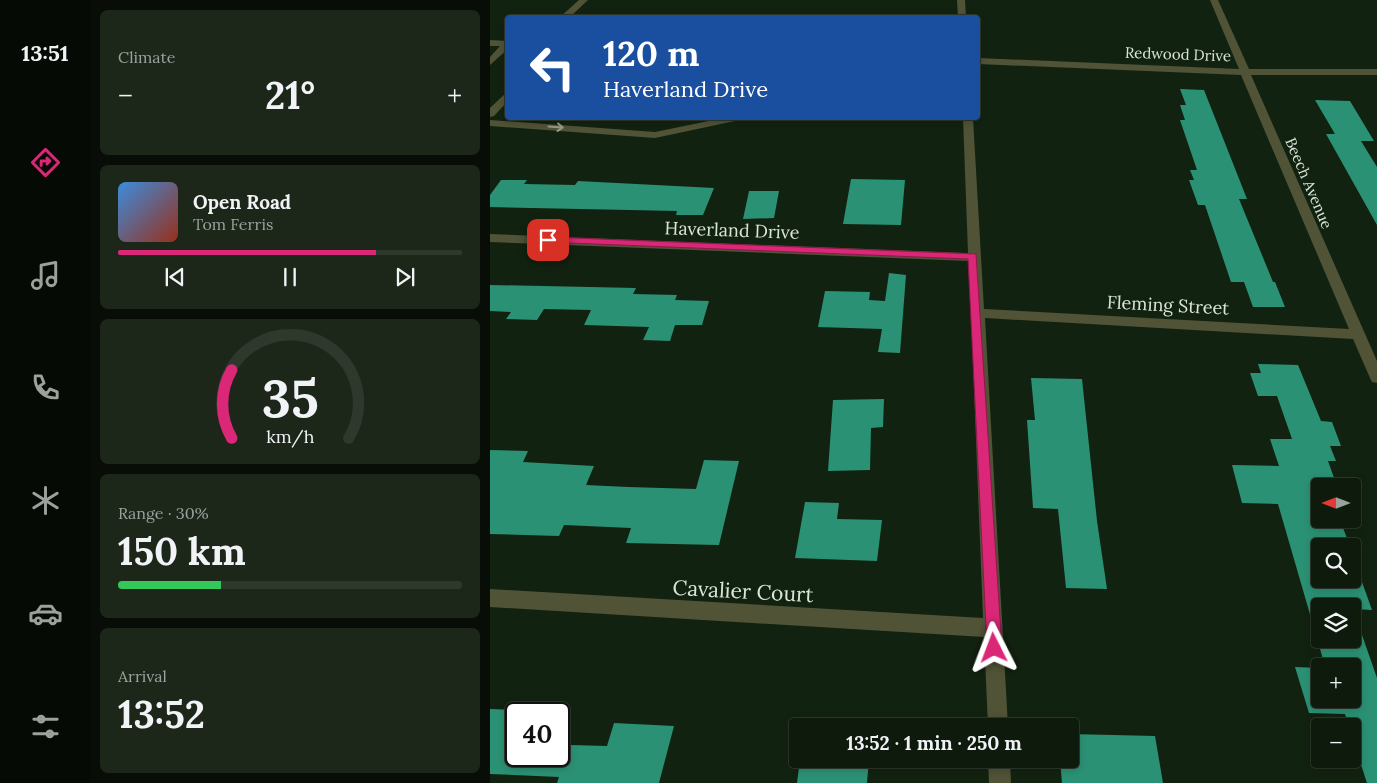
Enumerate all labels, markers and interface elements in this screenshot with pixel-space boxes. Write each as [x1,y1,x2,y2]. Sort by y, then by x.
text: 120 m [603,31,700,76]
icon: left [520,35,585,100]
text: 13:51 [21,39,69,67]
street label: Redwood Drive [1125,43,1231,65]
text: Climate [118,47,175,67]
text: 21° [265,71,315,119]
text: Haverland Drive [603,75,768,103]
text: − [118,78,133,114]
text: + [447,78,462,114]
one-way arrow [548,122,564,131]
street label: Beech Avenue [1281,135,1337,231]
icon: directions [28,145,63,180]
text: Open Road [193,190,291,214]
text: Tom Ferris [193,214,273,234]
street label: Haverland Drive [664,216,800,244]
pin [527,219,569,261]
icon: arrive [534,226,562,254]
icon: music [28,258,63,293]
icon: previous [161,263,189,291]
icon: pause [276,263,304,291]
icon: next [391,263,419,291]
street label: Fleming Street [1106,290,1230,320]
text: 35 [261,365,319,431]
icon: phone [28,370,63,405]
text: km/h [266,425,314,448]
north arrow [1311,478,1361,528]
map controls [1311,478,1361,768]
icon: climate [28,483,63,518]
text: Range · 30% [118,503,209,523]
text: 150 km [118,527,246,575]
button: search [1311,538,1361,588]
street label: Cavalier Court [672,574,815,608]
icon: car [28,596,63,631]
button: layers [1311,598,1361,648]
position arrow [967,621,1019,673]
button: + [1311,658,1361,708]
text: Arrival [118,666,167,686]
text: 13:52 [118,690,205,738]
speed limit sign: 40 [505,702,570,767]
icon: filters [28,709,63,744]
button: − [1311,718,1361,768]
text: 13:52 · 1 min · 250 m [846,731,1022,755]

